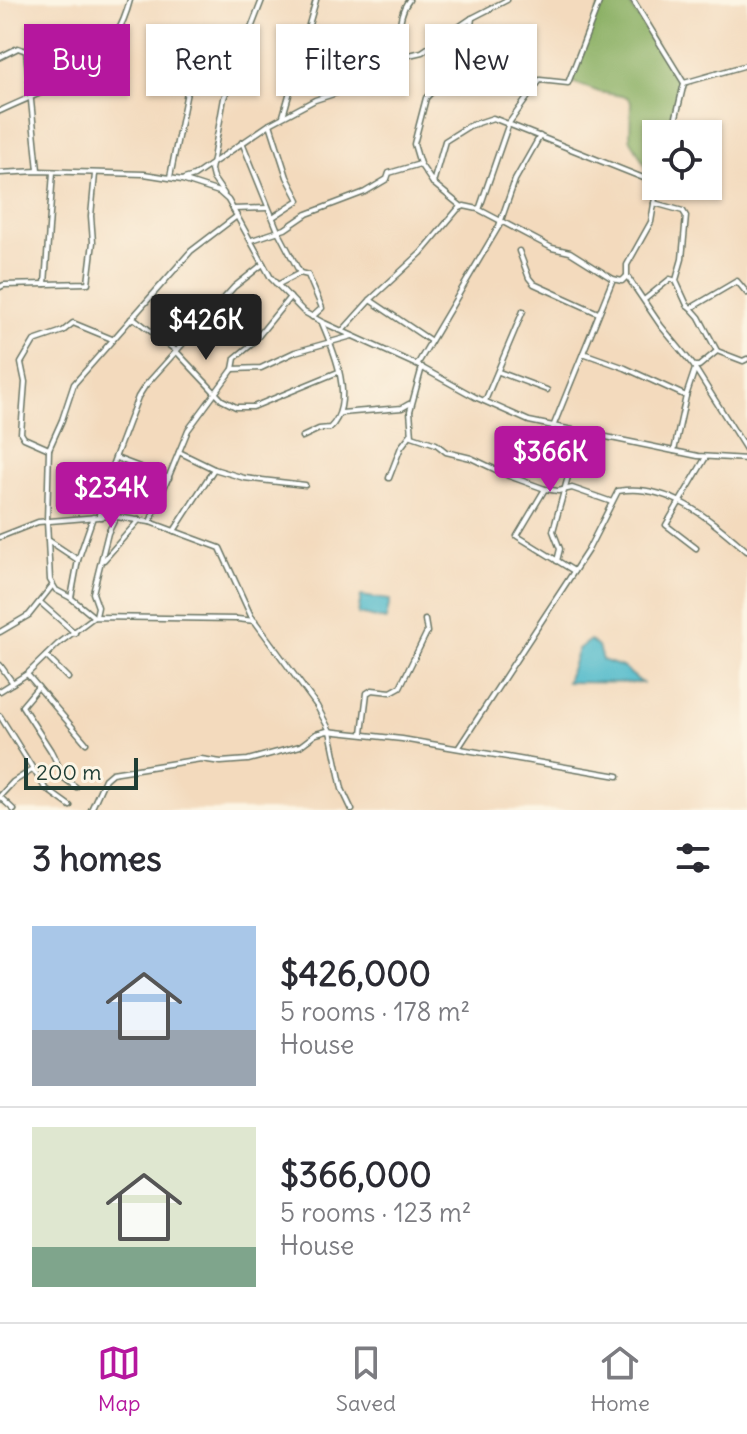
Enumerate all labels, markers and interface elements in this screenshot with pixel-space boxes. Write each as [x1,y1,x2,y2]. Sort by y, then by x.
chip: Buy [24,24,130,96]
chip: Rent [146,24,260,96]
chip: Filters [276,24,409,96]
chip: New [425,24,537,96]
map controls [642,120,722,200]
button: locate [642,120,722,200]
pin: $426K [150,294,262,362]
text: $426K [169,303,243,336]
pin: $366K [494,426,606,494]
text: $366K [512,435,588,468]
pin: $234K [55,462,167,530]
text: $234K [74,471,148,504]
scale bar [24,754,138,790]
text: 200 m [36,758,102,786]
icon: filters [671,836,715,880]
text: 3 homes [32,837,162,880]
text: $426,000 [280,952,431,995]
icon: home [96,958,192,1054]
text: 5 rooms · 178 m² [280,995,470,1028]
text: House [280,1028,354,1061]
text: $366,000 [280,1153,432,1196]
icon: home [96,1159,192,1255]
text: 5 rooms · 123 m² [280,1196,472,1229]
text: House [280,1229,354,1262]
tab: Map [97,1341,141,1417]
tab: Saved [336,1341,396,1417]
tab: Home [590,1341,650,1417]

